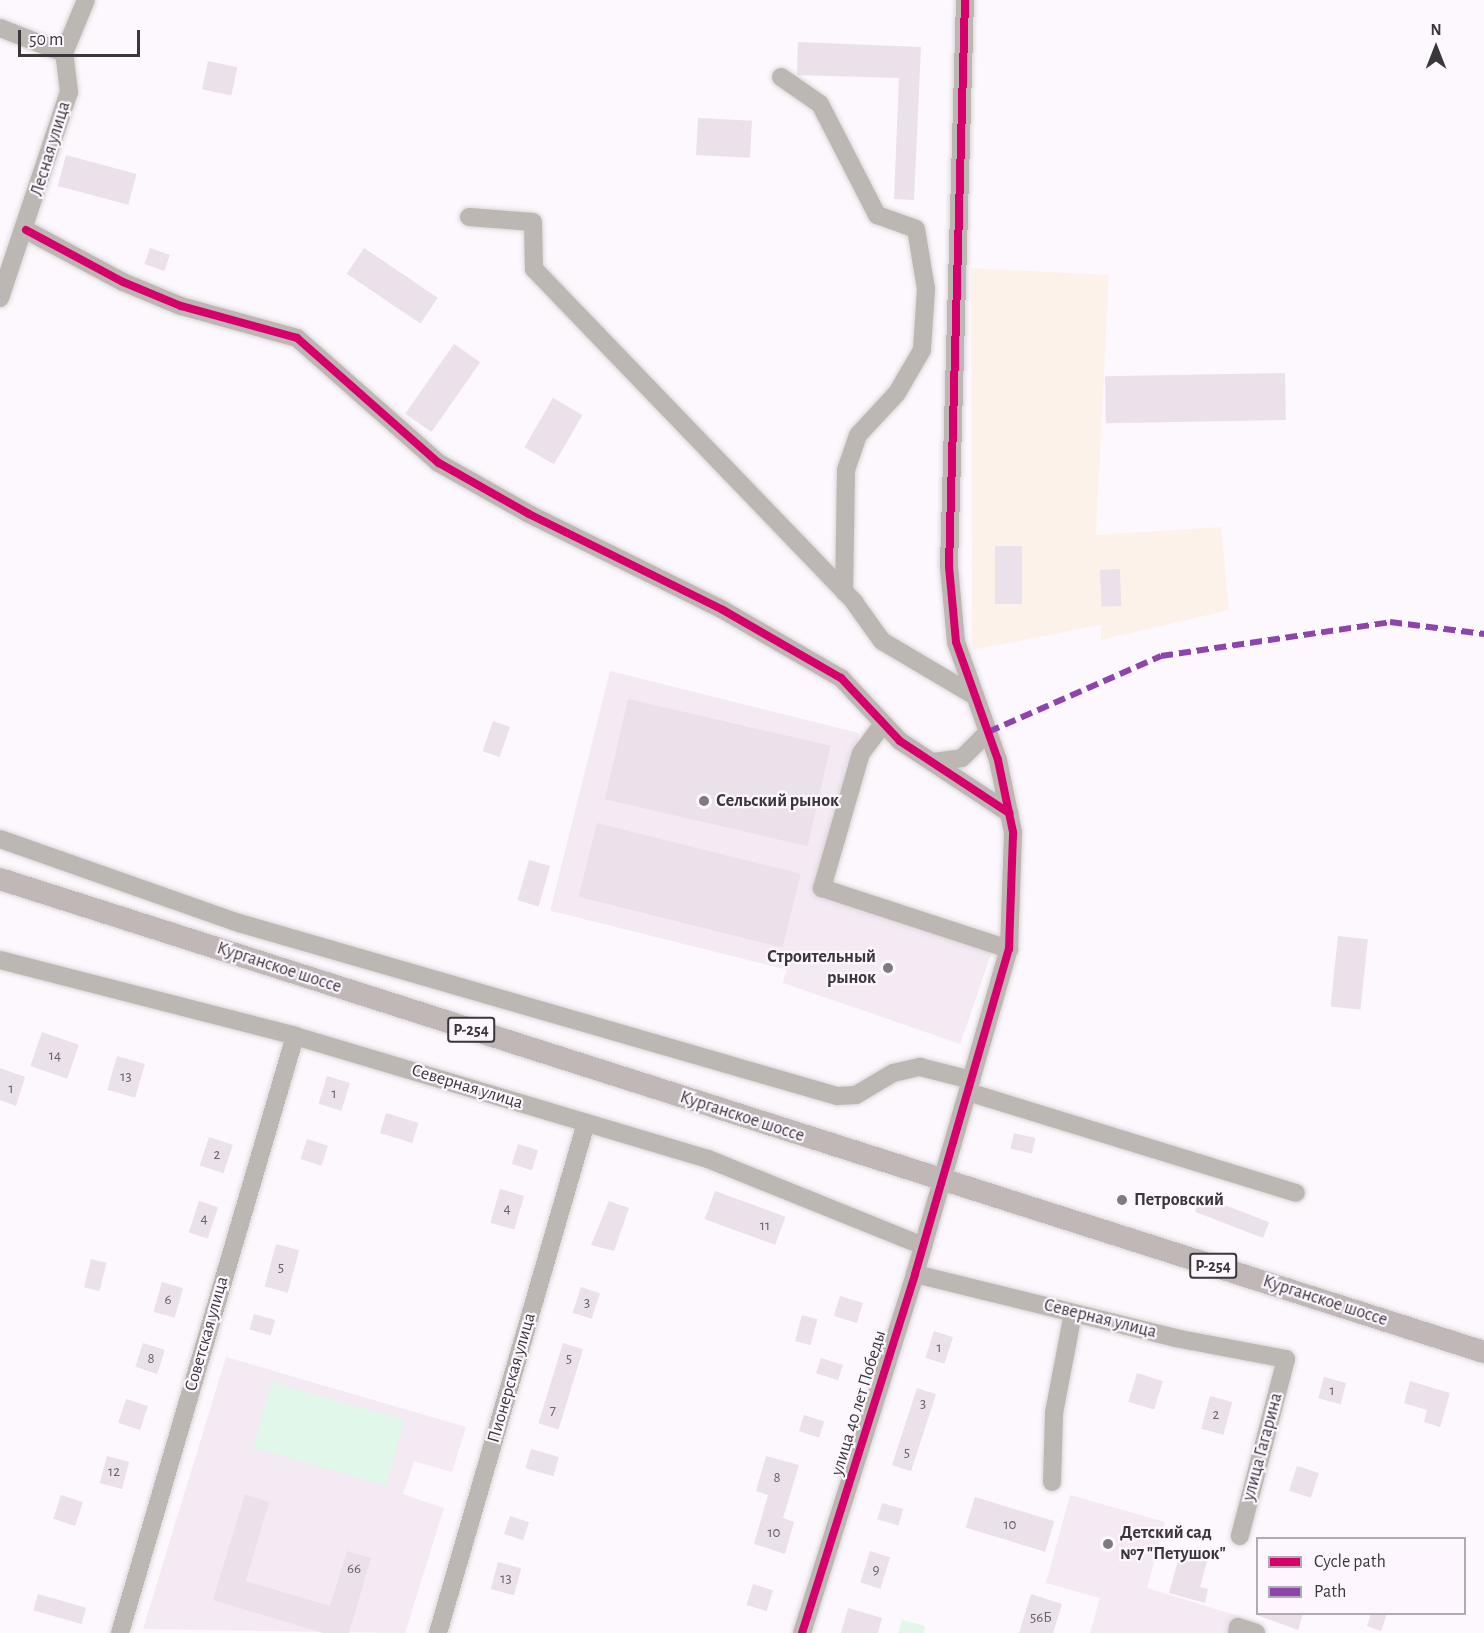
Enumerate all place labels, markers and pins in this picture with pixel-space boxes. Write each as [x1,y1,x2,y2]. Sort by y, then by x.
place label: Сельский рынок [716,790,839,812]
marker: Сельский рынок [697,794,711,808]
place label: Строительный рынок [767,947,876,990]
marker: Строительный рынок [881,961,895,975]
place label: Петровский [1134,1189,1224,1211]
marker: Петровский [1115,1193,1129,1207]
place label: Детский сад №7 "Петушок" [1120,1523,1226,1565]
marker: Детский сад №7 "Петушок" [1101,1537,1115,1551]

